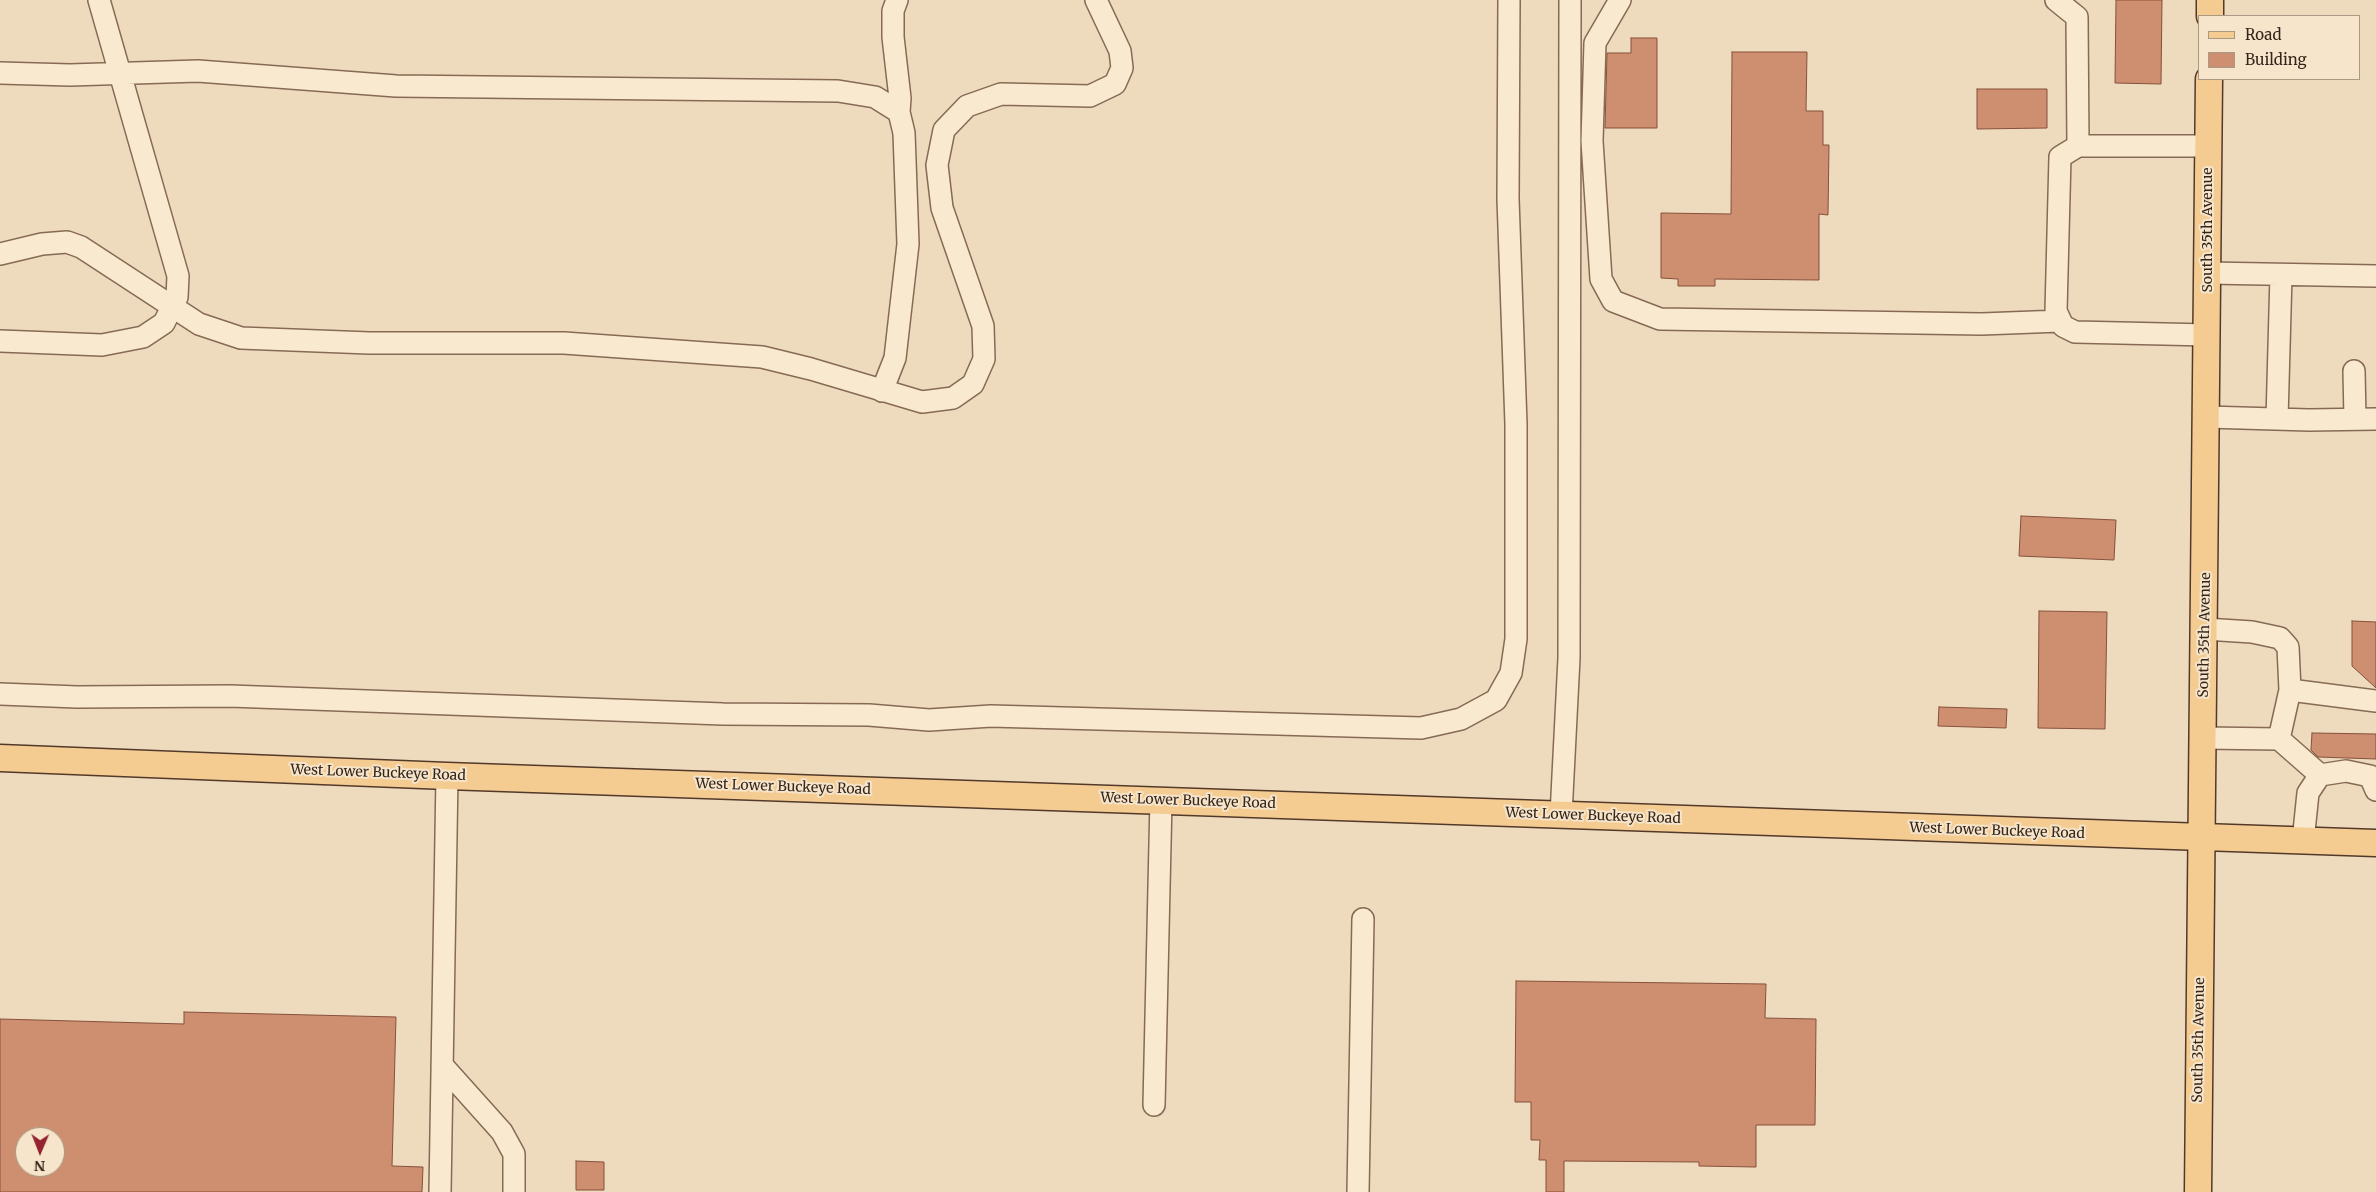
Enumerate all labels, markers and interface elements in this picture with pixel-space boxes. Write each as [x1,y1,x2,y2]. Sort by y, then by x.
legend [2198,15,2361,80]
text: Road [2245,25,2281,44]
text: Building [2245,50,2307,69]
street label: South 35th Avenue [2200,167,2216,293]
street label: South 35th Avenue [2196,572,2214,698]
street label: West Lower Buckeye Road [290,762,466,784]
street label: West Lower Buckeye Road [695,776,871,798]
street label: West Lower Buckeye Road [1100,790,1276,812]
street label: West Lower Buckeye Road [1505,805,1681,827]
street label: West Lower Buckeye Road [1909,820,2085,842]
street label: South 35th Avenue [2190,977,2208,1103]
north arrow [15,1127,65,1177]
text: N [34,1157,45,1175]

